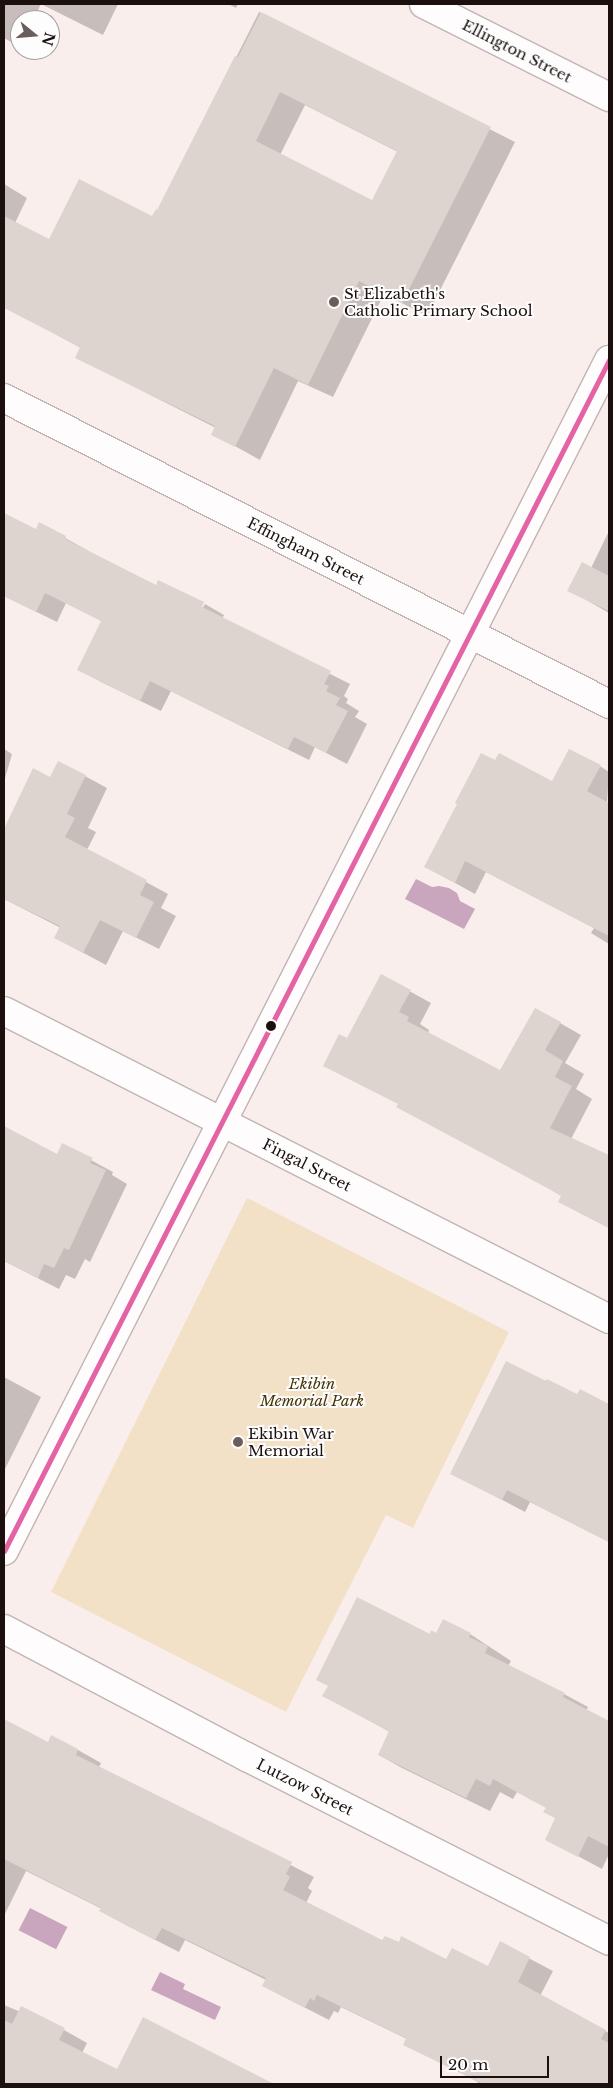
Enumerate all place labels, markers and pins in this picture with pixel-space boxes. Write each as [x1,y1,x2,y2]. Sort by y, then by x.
place label: St Elizabeth's Catholic Primary School [344,284,533,319]
marker: St Elizabeth's Catholic Primary School [328,296,340,308]
unlabelled marker [266,1021,276,1031]
place label: Ekibin War Memorial [248,1424,335,1459]
marker: Ekibin War Memorial [232,1436,244,1448]

